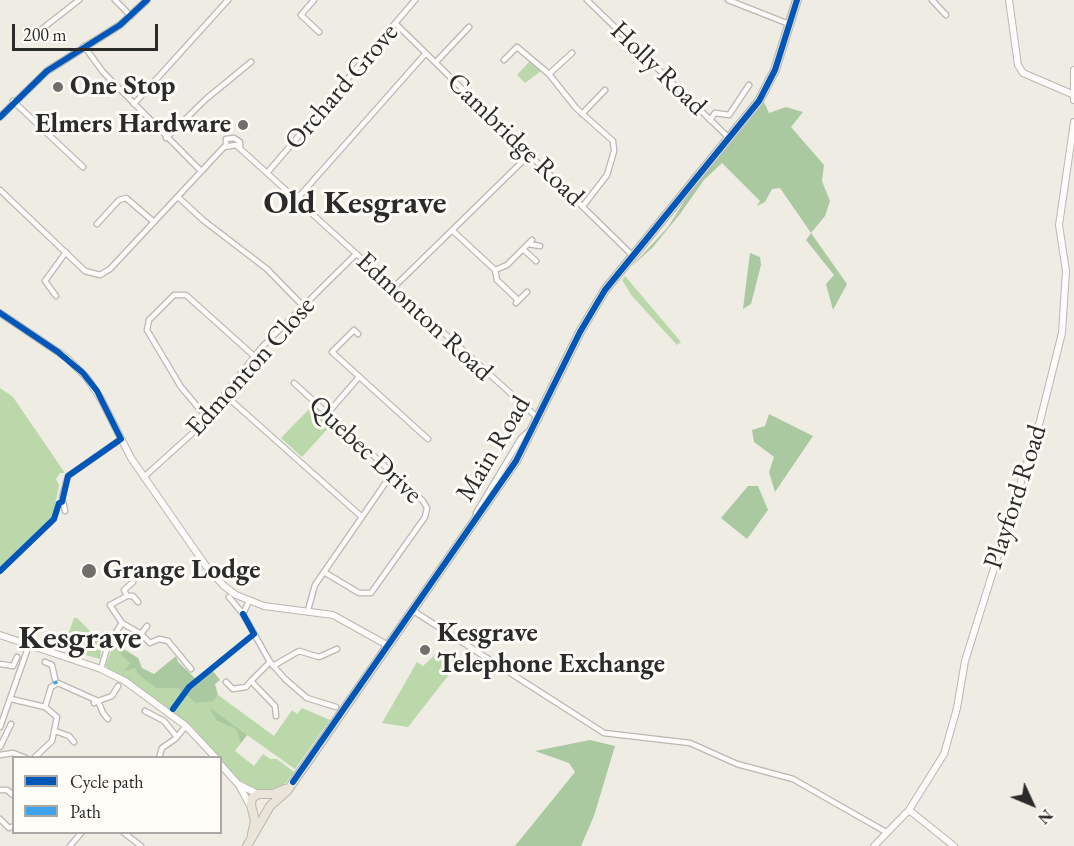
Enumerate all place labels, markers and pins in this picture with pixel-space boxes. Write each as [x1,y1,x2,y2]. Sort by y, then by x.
place label: One Stop [70,71,175,103]
marker: One Stop [51,80,65,94]
place label: Elmers Hardware [35,109,231,141]
marker: Elmers Hardware [236,118,250,132]
place label: Grange Lodge [103,555,261,587]
marker: Grange Lodge [80,562,98,580]
place label: Kesgrave Telephone Exchange [437,618,665,681]
marker: Kesgrave Telephone Exchange [418,643,432,657]

